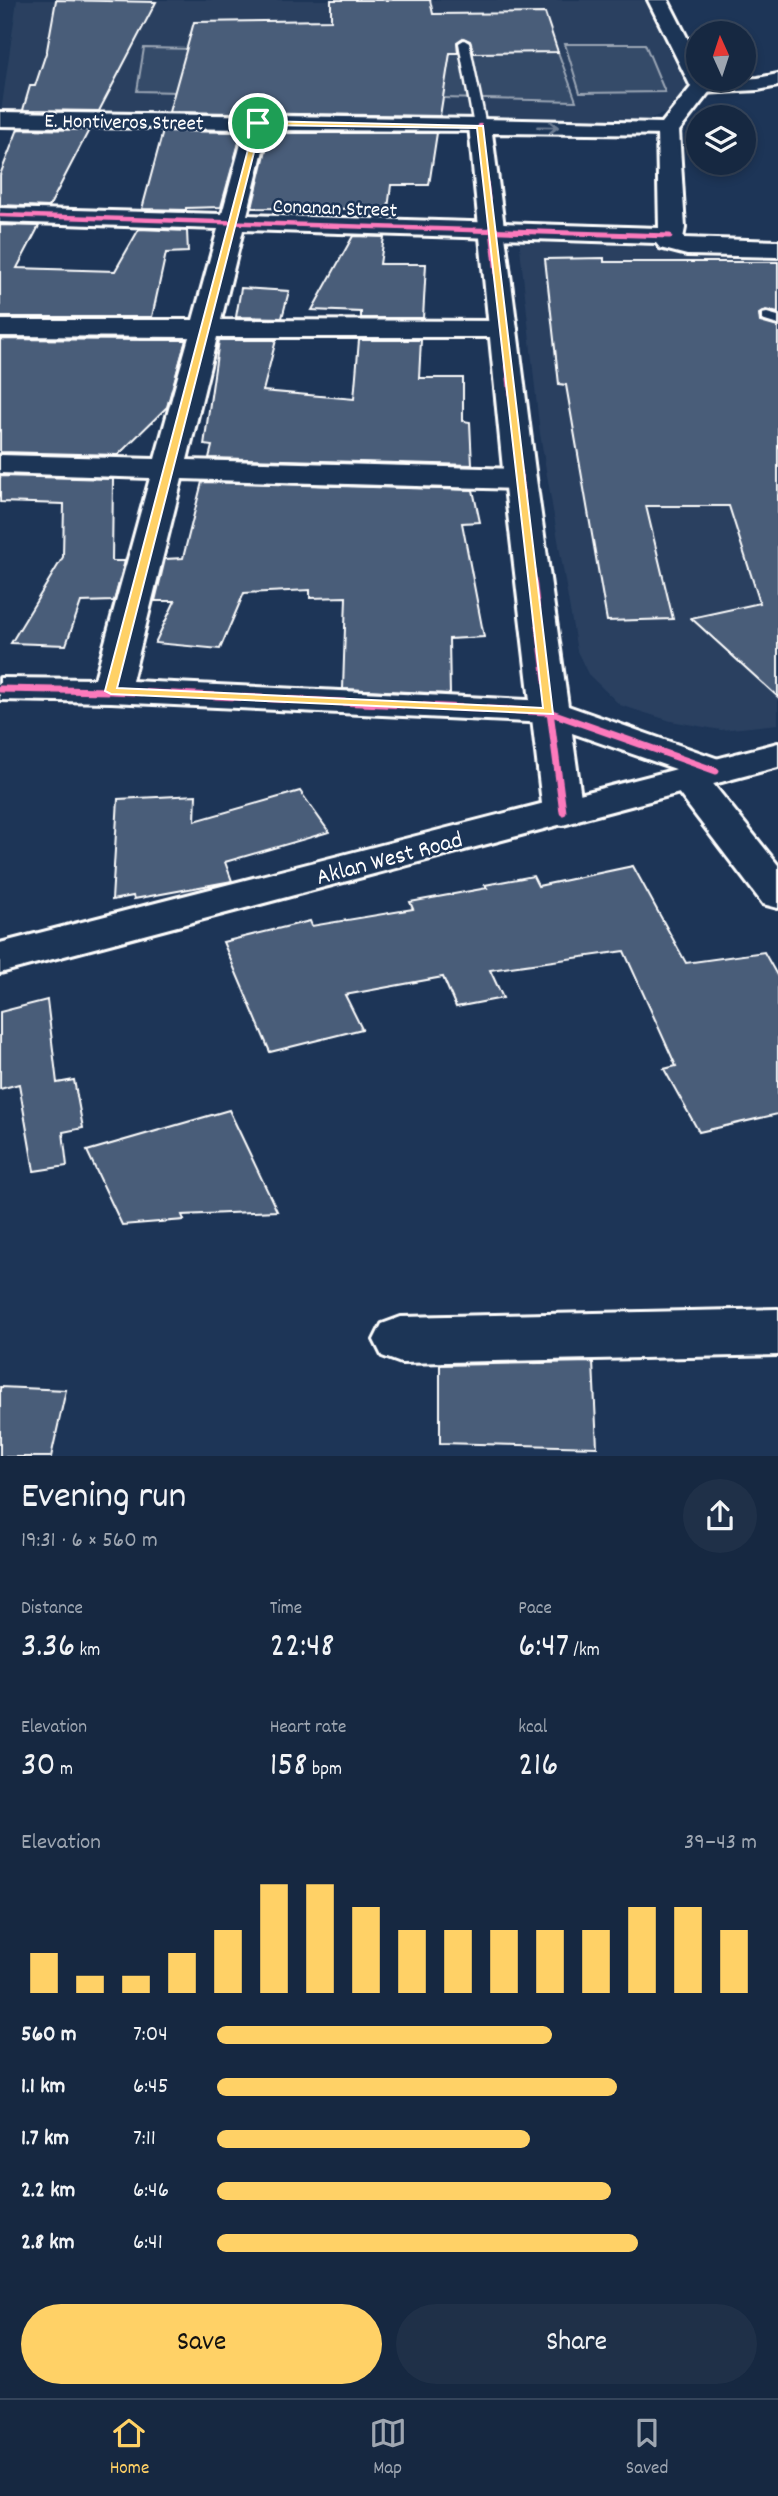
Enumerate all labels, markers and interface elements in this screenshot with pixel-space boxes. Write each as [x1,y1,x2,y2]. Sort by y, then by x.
north arrow [686,21,756,91]
map controls [686,21,756,175]
pin [228,93,288,153]
icon: arrive [239,104,277,142]
button: layers [686,105,756,175]
street label: E. Hontiveros Street [44,108,204,140]
one-way arrow [536,120,559,134]
street label: Conanan Street [272,193,398,227]
street label: Aklan West Road [313,824,467,896]
text: Evening run [21,1471,186,1526]
button: share [683,1479,757,1553]
text: 19:31 · 6 × 560 m [21,1525,158,1558]
text: Distance [21,1596,83,1623]
text: Time [270,1596,302,1623]
text: Pace [518,1596,552,1623]
text: 3.36 [21,1623,75,1673]
text: 22:48 [270,1623,335,1673]
text: 6:47 [518,1623,569,1673]
text: km [75,1638,100,1665]
text: /km [569,1638,600,1665]
text: Elevation [21,1715,87,1742]
text: Heart rate [270,1715,346,1742]
text: kcal [518,1715,547,1742]
text: 30 [21,1742,56,1792]
text: 158 [270,1742,308,1792]
text: 216 [518,1742,558,1792]
text: m [56,1757,73,1784]
text: bpm [308,1757,342,1784]
text: Elevation [21,1827,101,1860]
text: 39–43 m [684,1827,757,1860]
text: 560 m [21,2019,77,2052]
text: 7:04 [133,2019,168,2052]
text: 1.1 km [21,2071,65,2104]
text: 6:45 [133,2071,168,2104]
text: 1.7 km [21,2123,69,2156]
text: 7:11 [133,2123,156,2156]
text: 2.2 km [21,2175,75,2208]
text: 6:46 [133,2175,169,2208]
text: 2.8 km [21,2227,75,2260]
text: 6:41 [133,2227,163,2260]
button: Save [21,2304,382,2384]
button: Share [396,2304,757,2384]
tab: Home [110,2414,149,2483]
tab: Map [369,2414,407,2483]
tab: Saved [626,2414,668,2483]

